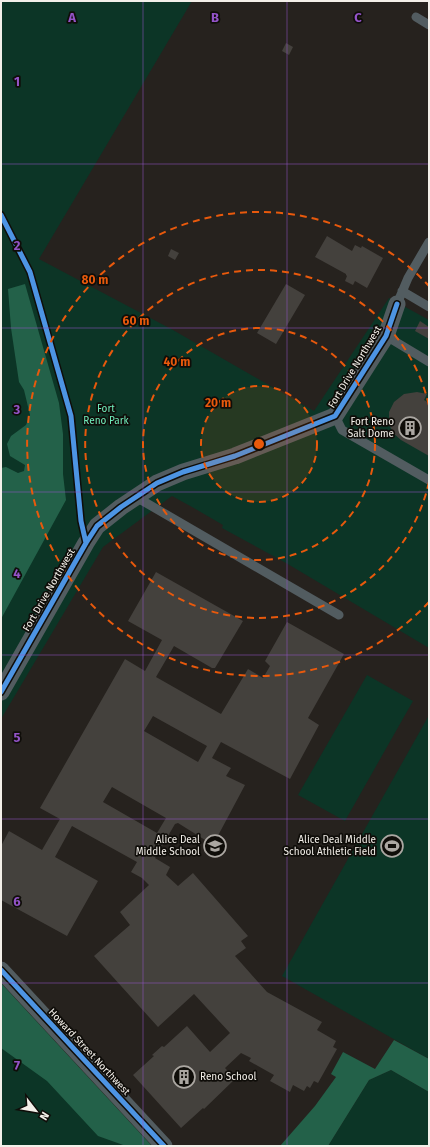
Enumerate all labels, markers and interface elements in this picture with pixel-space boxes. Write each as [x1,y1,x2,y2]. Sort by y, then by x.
text: A [67,10,76,25]
text: B [211,10,219,25]
text: C [354,10,362,25]
text: 1 [14,74,20,89]
text: 2 [14,238,21,253]
text: 80 m [82,273,108,287]
text: 60 m [123,314,149,328]
street label: Fort Drive Northwest [326,323,384,410]
text: 40 m [164,355,190,369]
text: 20 m [205,396,231,410]
text: 3 [13,402,21,417]
park label: Fort Reno Park [83,403,130,427]
building icon: Fort Reno Salt Dome [397,415,423,441]
place label: Fort Reno Salt Dome [348,416,394,440]
centre of rings [252,437,266,451]
street label: Fort Drive Northwest [20,546,78,634]
text: 4 [13,566,21,581]
text: 5 [14,730,21,745]
school or university icon: Alice Deal Middle School [202,833,228,859]
sports icon: Alice Deal Middle School Athletic Field [379,833,405,859]
place label: Alice Deal Middle School [136,834,200,858]
place label: Alice Deal Middle School Athletic Field [284,834,376,858]
text: 6 [13,894,21,909]
street label: Howard Street Northwest [46,1006,133,1098]
text: 7 [14,1058,20,1073]
building icon: Reno School [171,1064,197,1090]
place label: Reno School [200,1071,256,1083]
north arrow [16,1091,56,1131]
text: N [37,1109,52,1122]

